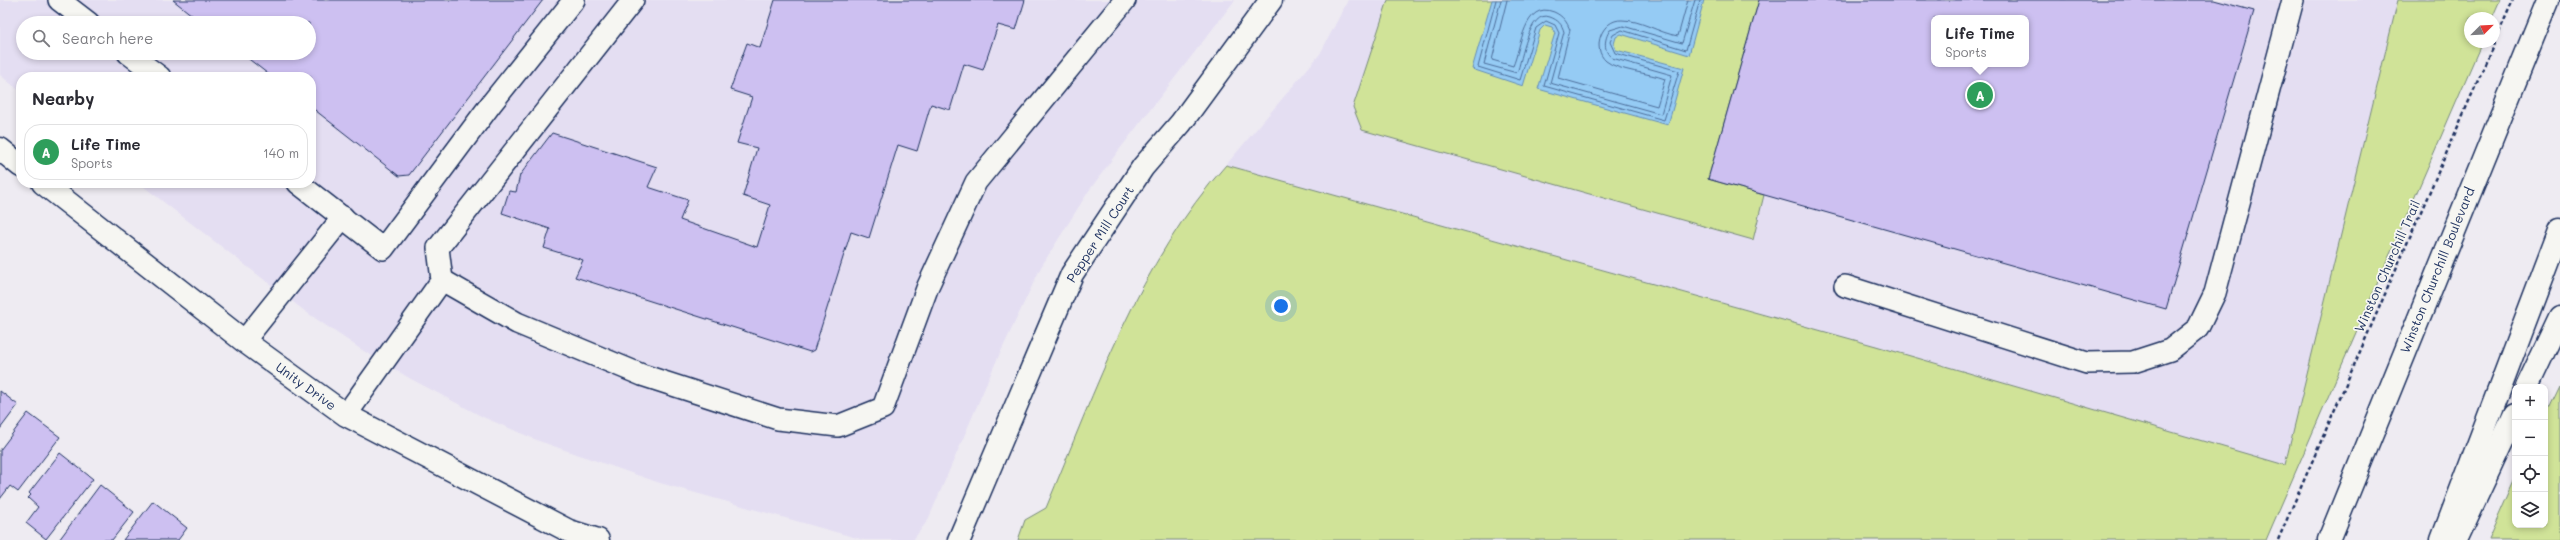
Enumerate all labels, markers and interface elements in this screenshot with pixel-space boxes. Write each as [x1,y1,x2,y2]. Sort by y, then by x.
north arrow [2464,12,2500,48]
popup [1931,15,2029,67]
search box [16,16,316,60]
text: Life Time [1945,23,2015,43]
icon: search [30,27,52,49]
text: Search here [62,28,153,48]
text: Sports [1945,43,1987,60]
pin: A [1967,80,1993,110]
text: Nearby [32,87,94,109]
text: Life Time [71,134,140,154]
text: A [41,144,51,161]
text: 140 m [263,144,299,161]
text: Sports [71,154,113,171]
street label: Pepper Mill Court [1062,182,1137,285]
street label: Winston Churchill Boulevard [2395,184,2478,355]
street label: Winston Churchill Trail [2350,197,2423,334]
your location [1271,296,1291,316]
street label: Unity Drive [273,358,340,413]
map controls [2512,384,2548,528]
button: + [2512,384,2548,420]
button: − [2512,420,2548,456]
button: locate [2512,456,2548,492]
button: layers [2512,492,2548,528]

